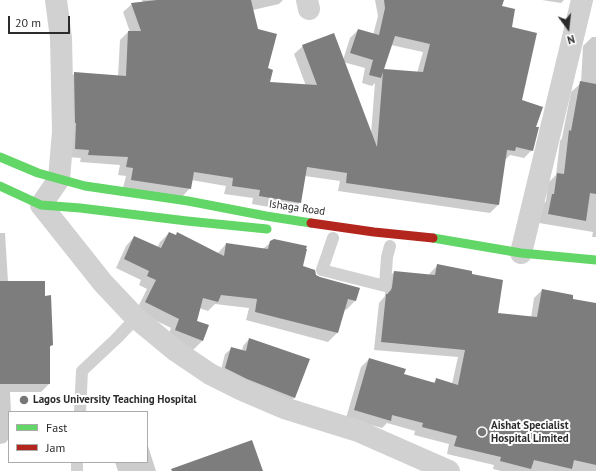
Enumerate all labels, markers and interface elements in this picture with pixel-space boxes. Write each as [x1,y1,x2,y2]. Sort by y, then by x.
scale bar [10,8,72,34]
north arrow [548,8,588,48]
text: 20 m [15,15,41,30]
text: N [566,32,576,47]
street label: Ishaga Road [268,198,326,218]
place label: Lagos University Teaching Hospital [33,393,196,407]
marker: Lagos University Teaching Hospital [18,394,30,406]
legend [8,411,148,463]
place label: Aishat Specialist Hospital Limited [491,419,569,445]
text: Fast [46,420,67,435]
marker: Aishat Specialist Hospital Limited [476,426,488,438]
text: Jam [46,440,65,455]

